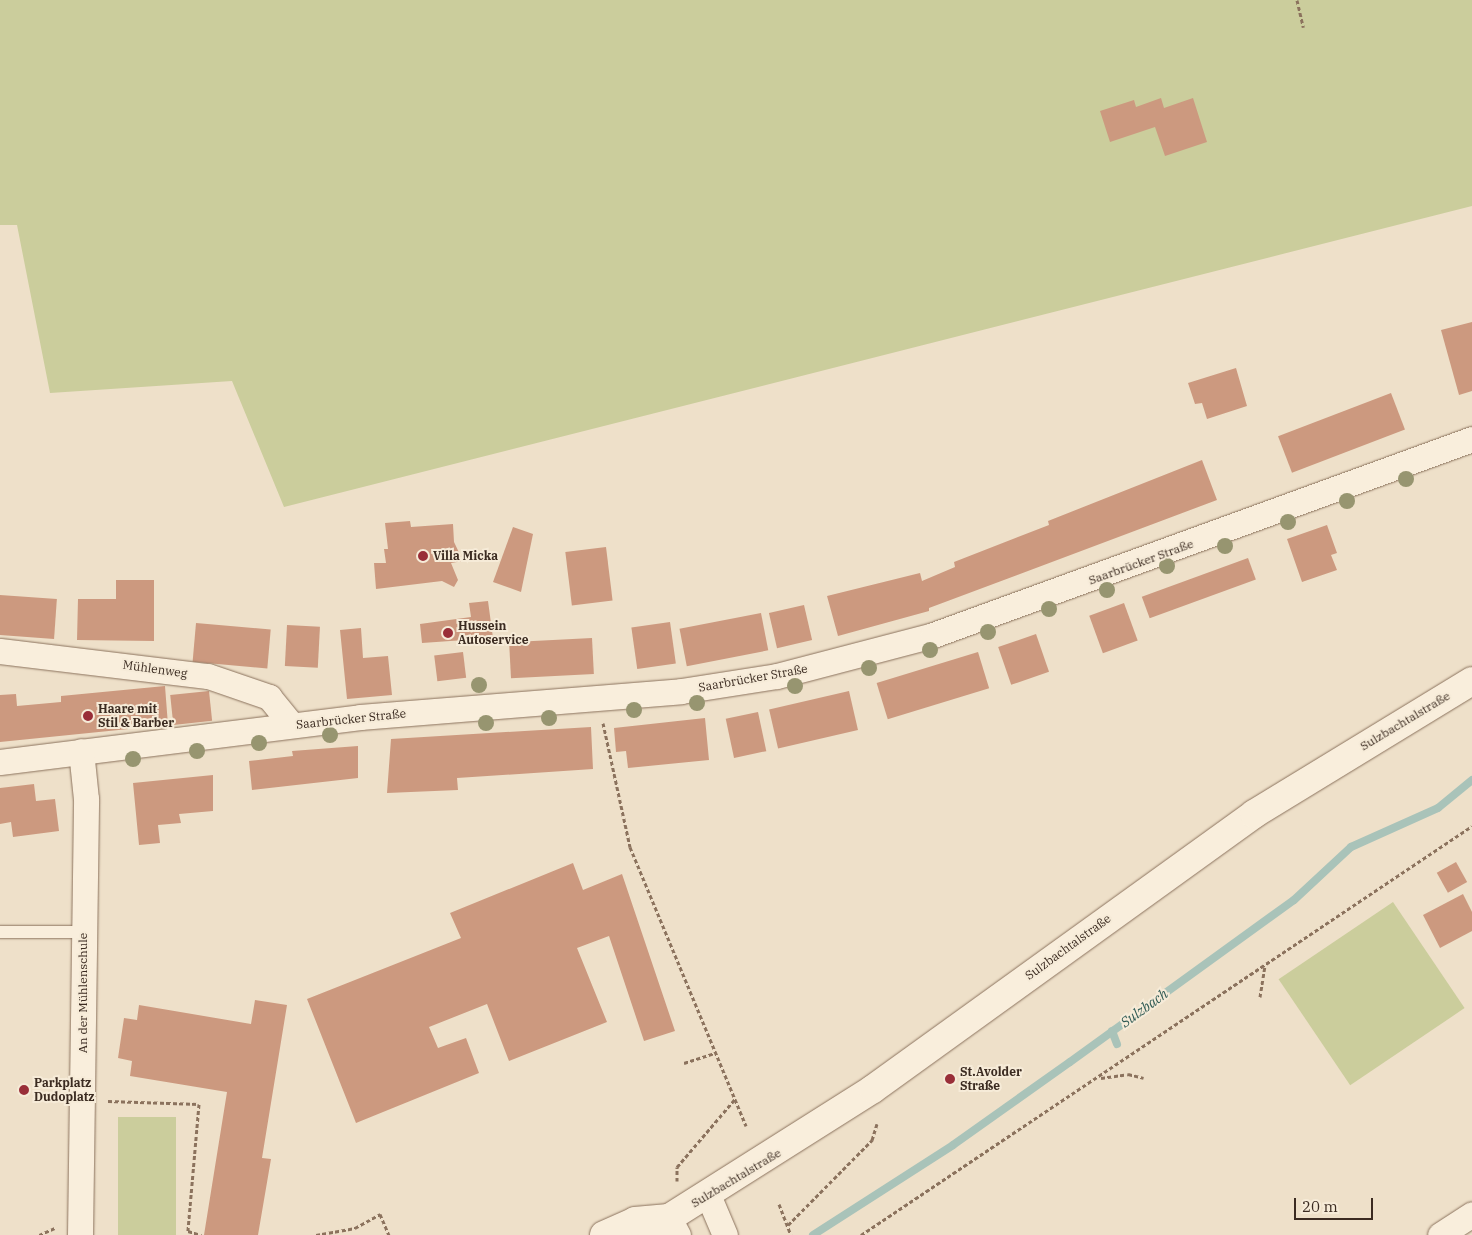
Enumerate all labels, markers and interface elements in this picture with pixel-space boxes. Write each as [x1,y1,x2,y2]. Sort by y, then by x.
street label: Saarbrücker Straße [1087,536,1195,588]
place label: Villa Micka [433,549,498,563]
marker: Villa Micka [417,550,429,562]
place label: Hussein Autoservice [458,619,528,647]
marker: Hussein Autoservice [442,627,454,639]
street label: Mühlenweg [122,657,188,681]
street label: Saarbrücker Straße [697,661,809,695]
street label: Sulzbachtalstraße [1358,689,1452,753]
place label: Haare mit Stil & Barber [98,702,174,730]
street label: Saarbrücker Straße [295,706,407,732]
marker: Haare mit Stil & Barber [82,710,94,722]
street label: Sulzbachtalstraße [1022,911,1114,983]
street label: An der Mühlenschule [76,933,90,1053]
water label: Sulzbach [1117,985,1171,1031]
place label: St.Avolder Straße [960,1065,1022,1093]
marker: St.Avolder Straße [944,1073,956,1085]
place label: Parkplatz Dudoplatz [34,1076,94,1104]
marker: Parkplatz Dudoplatz [18,1084,30,1096]
street label: Sulzbachtalstraße [689,1146,783,1210]
scale bar [1297,1188,1376,1220]
text: 20 m [1302,1197,1338,1216]

